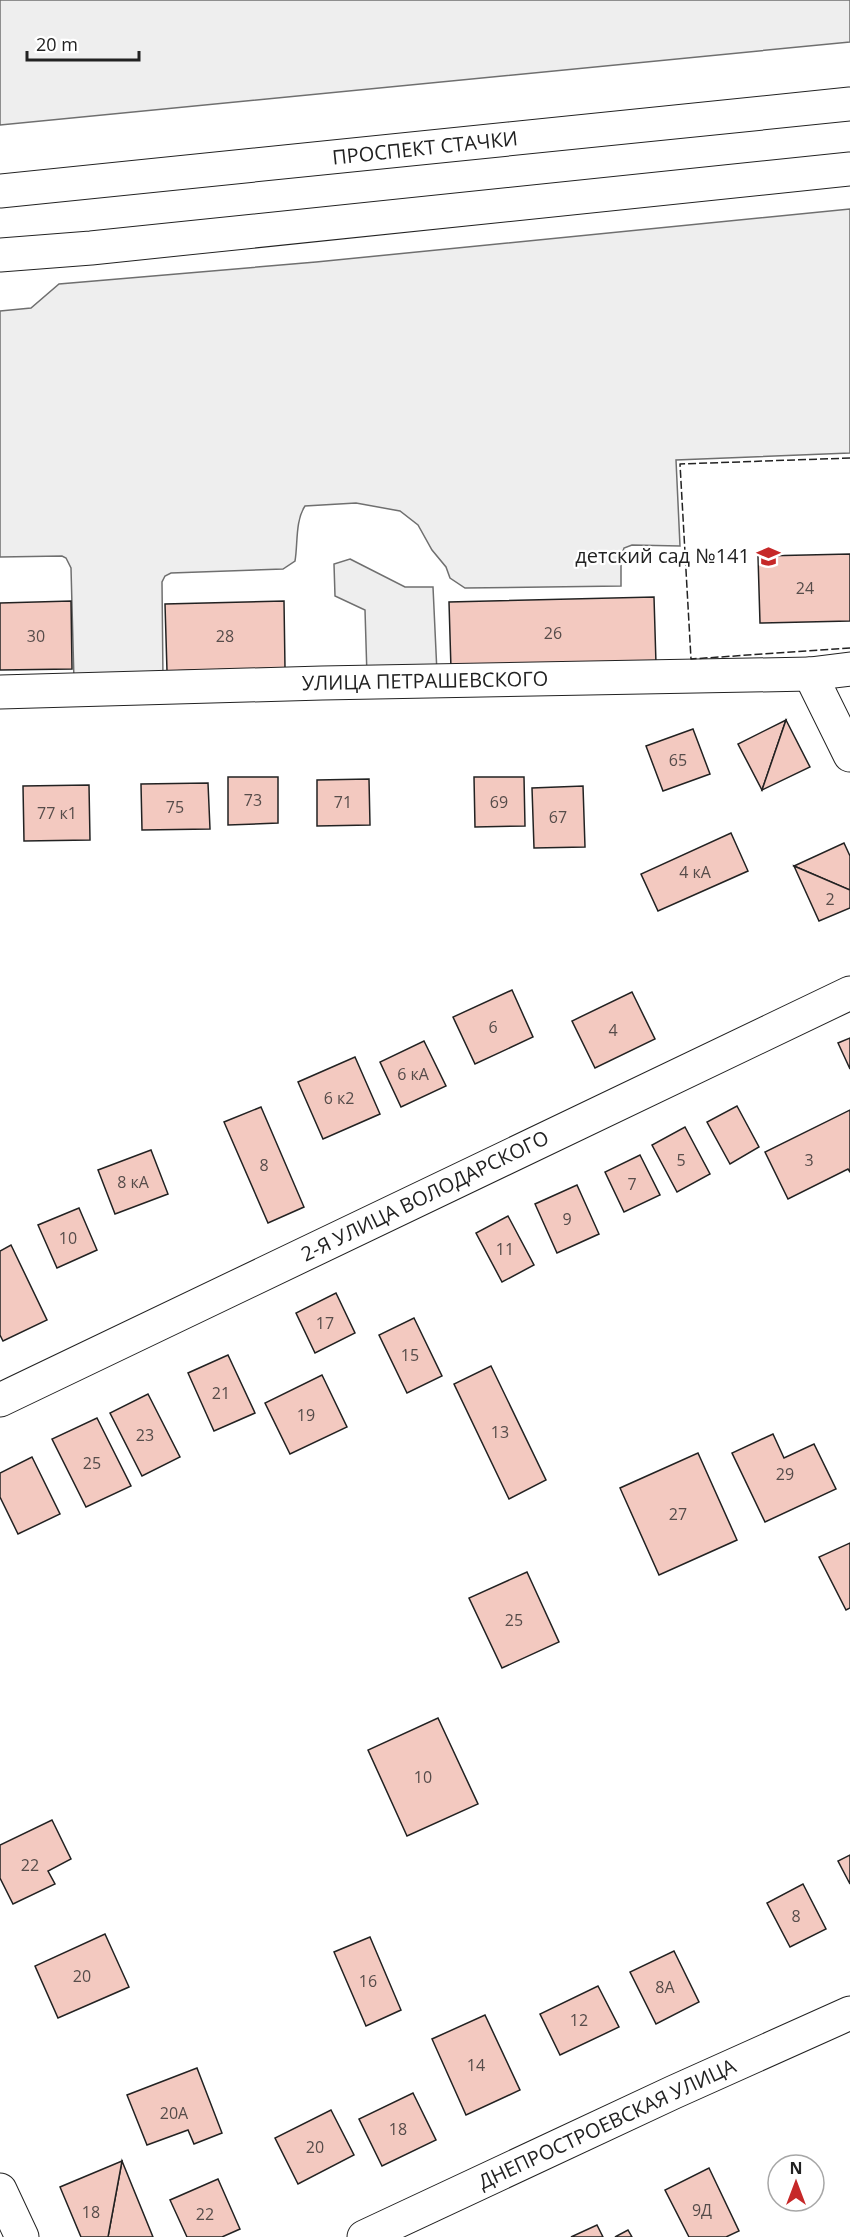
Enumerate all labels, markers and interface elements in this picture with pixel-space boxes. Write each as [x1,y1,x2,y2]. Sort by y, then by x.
scale bar [27,24,140,62]
text: 20 m [36,32,78,56]
street label: ПРОСПЕКТ СТАЧКИ [331,124,519,171]
place label: детский сад №141 [575,542,750,569]
school or university icon: детский сад №141 [755,543,781,569]
house number: 24 [796,577,814,599]
house number: 26 [544,622,562,644]
house number: 30 [27,625,45,647]
house number: 28 [216,625,234,647]
street label: УЛИЦА ПЕТРАШЕВСКОГО [302,665,548,696]
house number: 65 [669,749,687,771]
house number: 73 [244,789,262,811]
house number: 71 [334,791,352,813]
house number: 69 [490,791,508,813]
house number: 75 [166,796,184,818]
house number: 77 к1 [37,802,77,824]
house number: 67 [549,806,567,828]
house number: 4 кА [679,861,712,883]
house number: 2 [825,888,835,910]
house number: 6 [488,1016,498,1038]
house number: 4 [608,1019,618,1041]
house number: 6 кА [397,1063,430,1085]
house number: 6 к2 [324,1087,354,1109]
street label: 2-Я УЛИЦА ВОЛОДАРСКОГО [296,1124,553,1267]
house number: 5 [676,1149,686,1171]
house number: 3 [804,1149,814,1171]
house number: 8 [259,1154,269,1176]
house number: 8 кА [117,1171,150,1193]
house number: 7 [627,1173,637,1195]
house number: 9 [562,1208,572,1230]
house number: 10 [59,1227,77,1249]
house number: 11 [496,1238,514,1260]
house number: 17 [316,1312,334,1334]
house number: 15 [401,1344,419,1366]
house number: 21 [212,1382,230,1404]
house number: 19 [297,1404,315,1426]
house number: 13 [491,1421,509,1443]
house number: 23 [136,1424,154,1446]
house number: 25 [83,1452,101,1474]
house number: 29 [776,1463,794,1485]
house number: 27 [669,1503,687,1525]
house number: 25 [505,1609,523,1631]
house number: 10 [414,1766,432,1788]
house number: 22 [21,1854,39,1876]
house number: 8 [791,1905,801,1927]
house number: 20 [73,1965,91,1987]
house number: 16 [359,1970,377,1992]
house number: 8А [655,1976,676,1998]
house number: 12 [570,2009,588,2031]
street label: ДНЕПРОСТРОЕВСКАЯ УЛИЦА [474,2052,740,2195]
house number: 14 [467,2054,485,2076]
house number: 20А [160,2102,189,2124]
house number: 18 [389,2118,407,2140]
house number: 20 [306,2136,324,2158]
north arrow [766,2153,826,2213]
text: N [789,2157,803,2179]
house number: 9Д [692,2199,712,2221]
house number: 18 [82,2201,100,2223]
house number: 22 [196,2203,214,2225]

